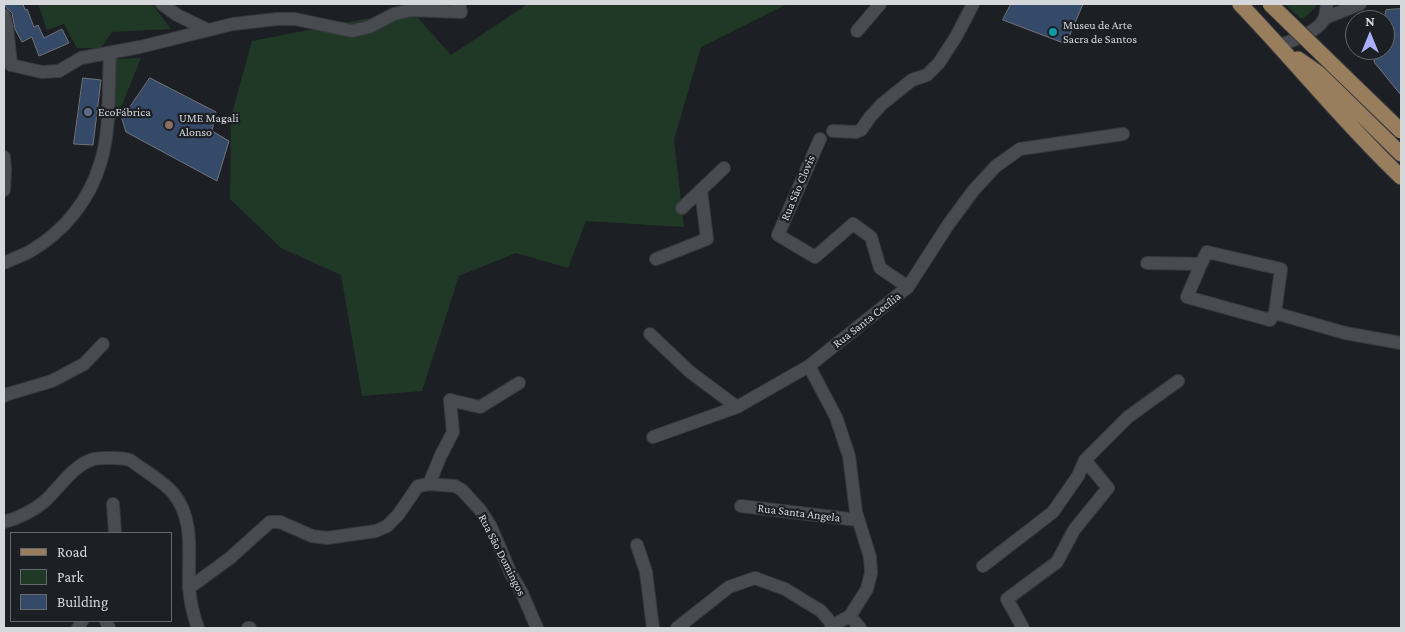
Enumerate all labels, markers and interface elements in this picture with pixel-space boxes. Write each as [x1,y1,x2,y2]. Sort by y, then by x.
north arrow [1345,10,1395,60]
text: N [1365,13,1375,29]
place label: Museu de Arte Sacra de Santos [1063,18,1137,46]
marker: Museu de Arte Sacra de Santos [1047,26,1059,38]
place label: EcoFábrica [98,105,151,119]
marker: EcoFábrica [82,106,94,118]
place label: UME Magali Alonso [179,111,239,139]
marker: UME Magali Alonso [163,119,175,131]
street label: Rua São Clovis [778,153,818,223]
street label: Rua Santa Cecília [830,289,904,351]
street label: Rua Santa Angela [757,501,841,525]
street label: Rua São Domingos [475,512,529,598]
legend [10,532,172,622]
text: Road [57,544,87,560]
text: Park [57,569,84,585]
text: Building [57,594,108,610]

